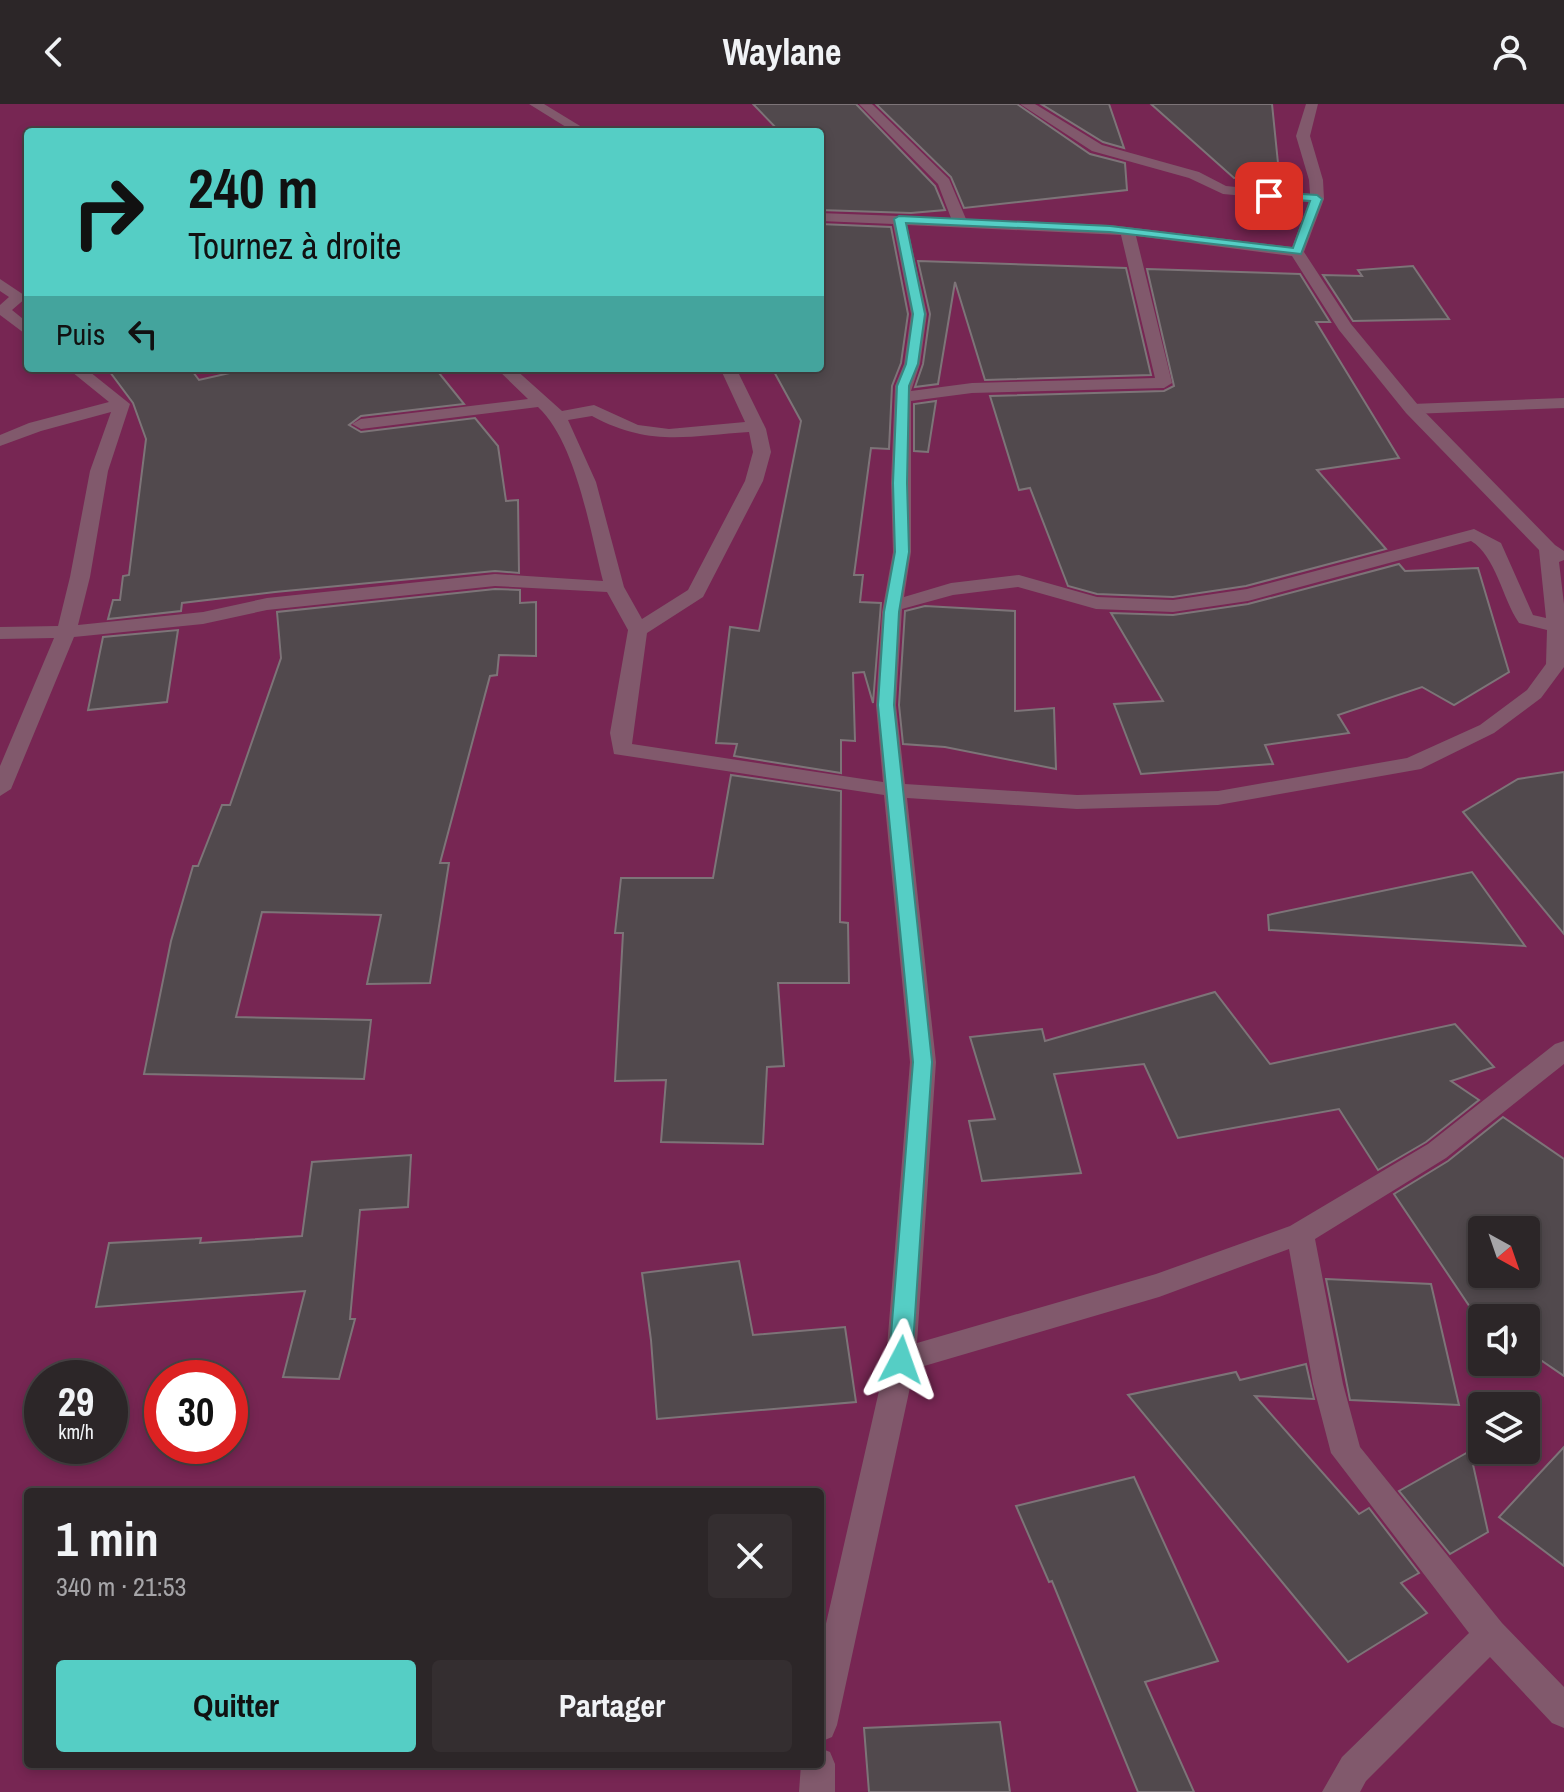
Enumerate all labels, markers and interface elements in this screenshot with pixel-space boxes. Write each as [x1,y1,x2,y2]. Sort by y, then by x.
text: Waylane [723,28,841,76]
icon: back [32,30,76,74]
icon: person [1488,30,1532,74]
text: 240 m [188,150,318,225]
icon: right [56,160,160,264]
pin [1235,162,1303,230]
icon: arrive [1247,174,1291,218]
text: Tournez à droite [188,222,401,270]
icon: left [121,312,165,356]
text: Puis [56,314,105,354]
north arrow [1468,1216,1540,1288]
map controls [1468,1216,1540,1464]
button: sound [1468,1304,1540,1376]
position arrow [859,1318,943,1402]
speed limit sign: 30 [144,1360,248,1464]
text: 29 [58,1375,94,1428]
button: layers [1468,1392,1540,1464]
text: km/h [58,1418,94,1445]
text: 1 min [56,1506,159,1571]
button: close [708,1514,792,1598]
text: 340 m · 21:53 [56,1569,186,1604]
button: Quitter [56,1660,416,1752]
button: Partager [432,1660,792,1752]

